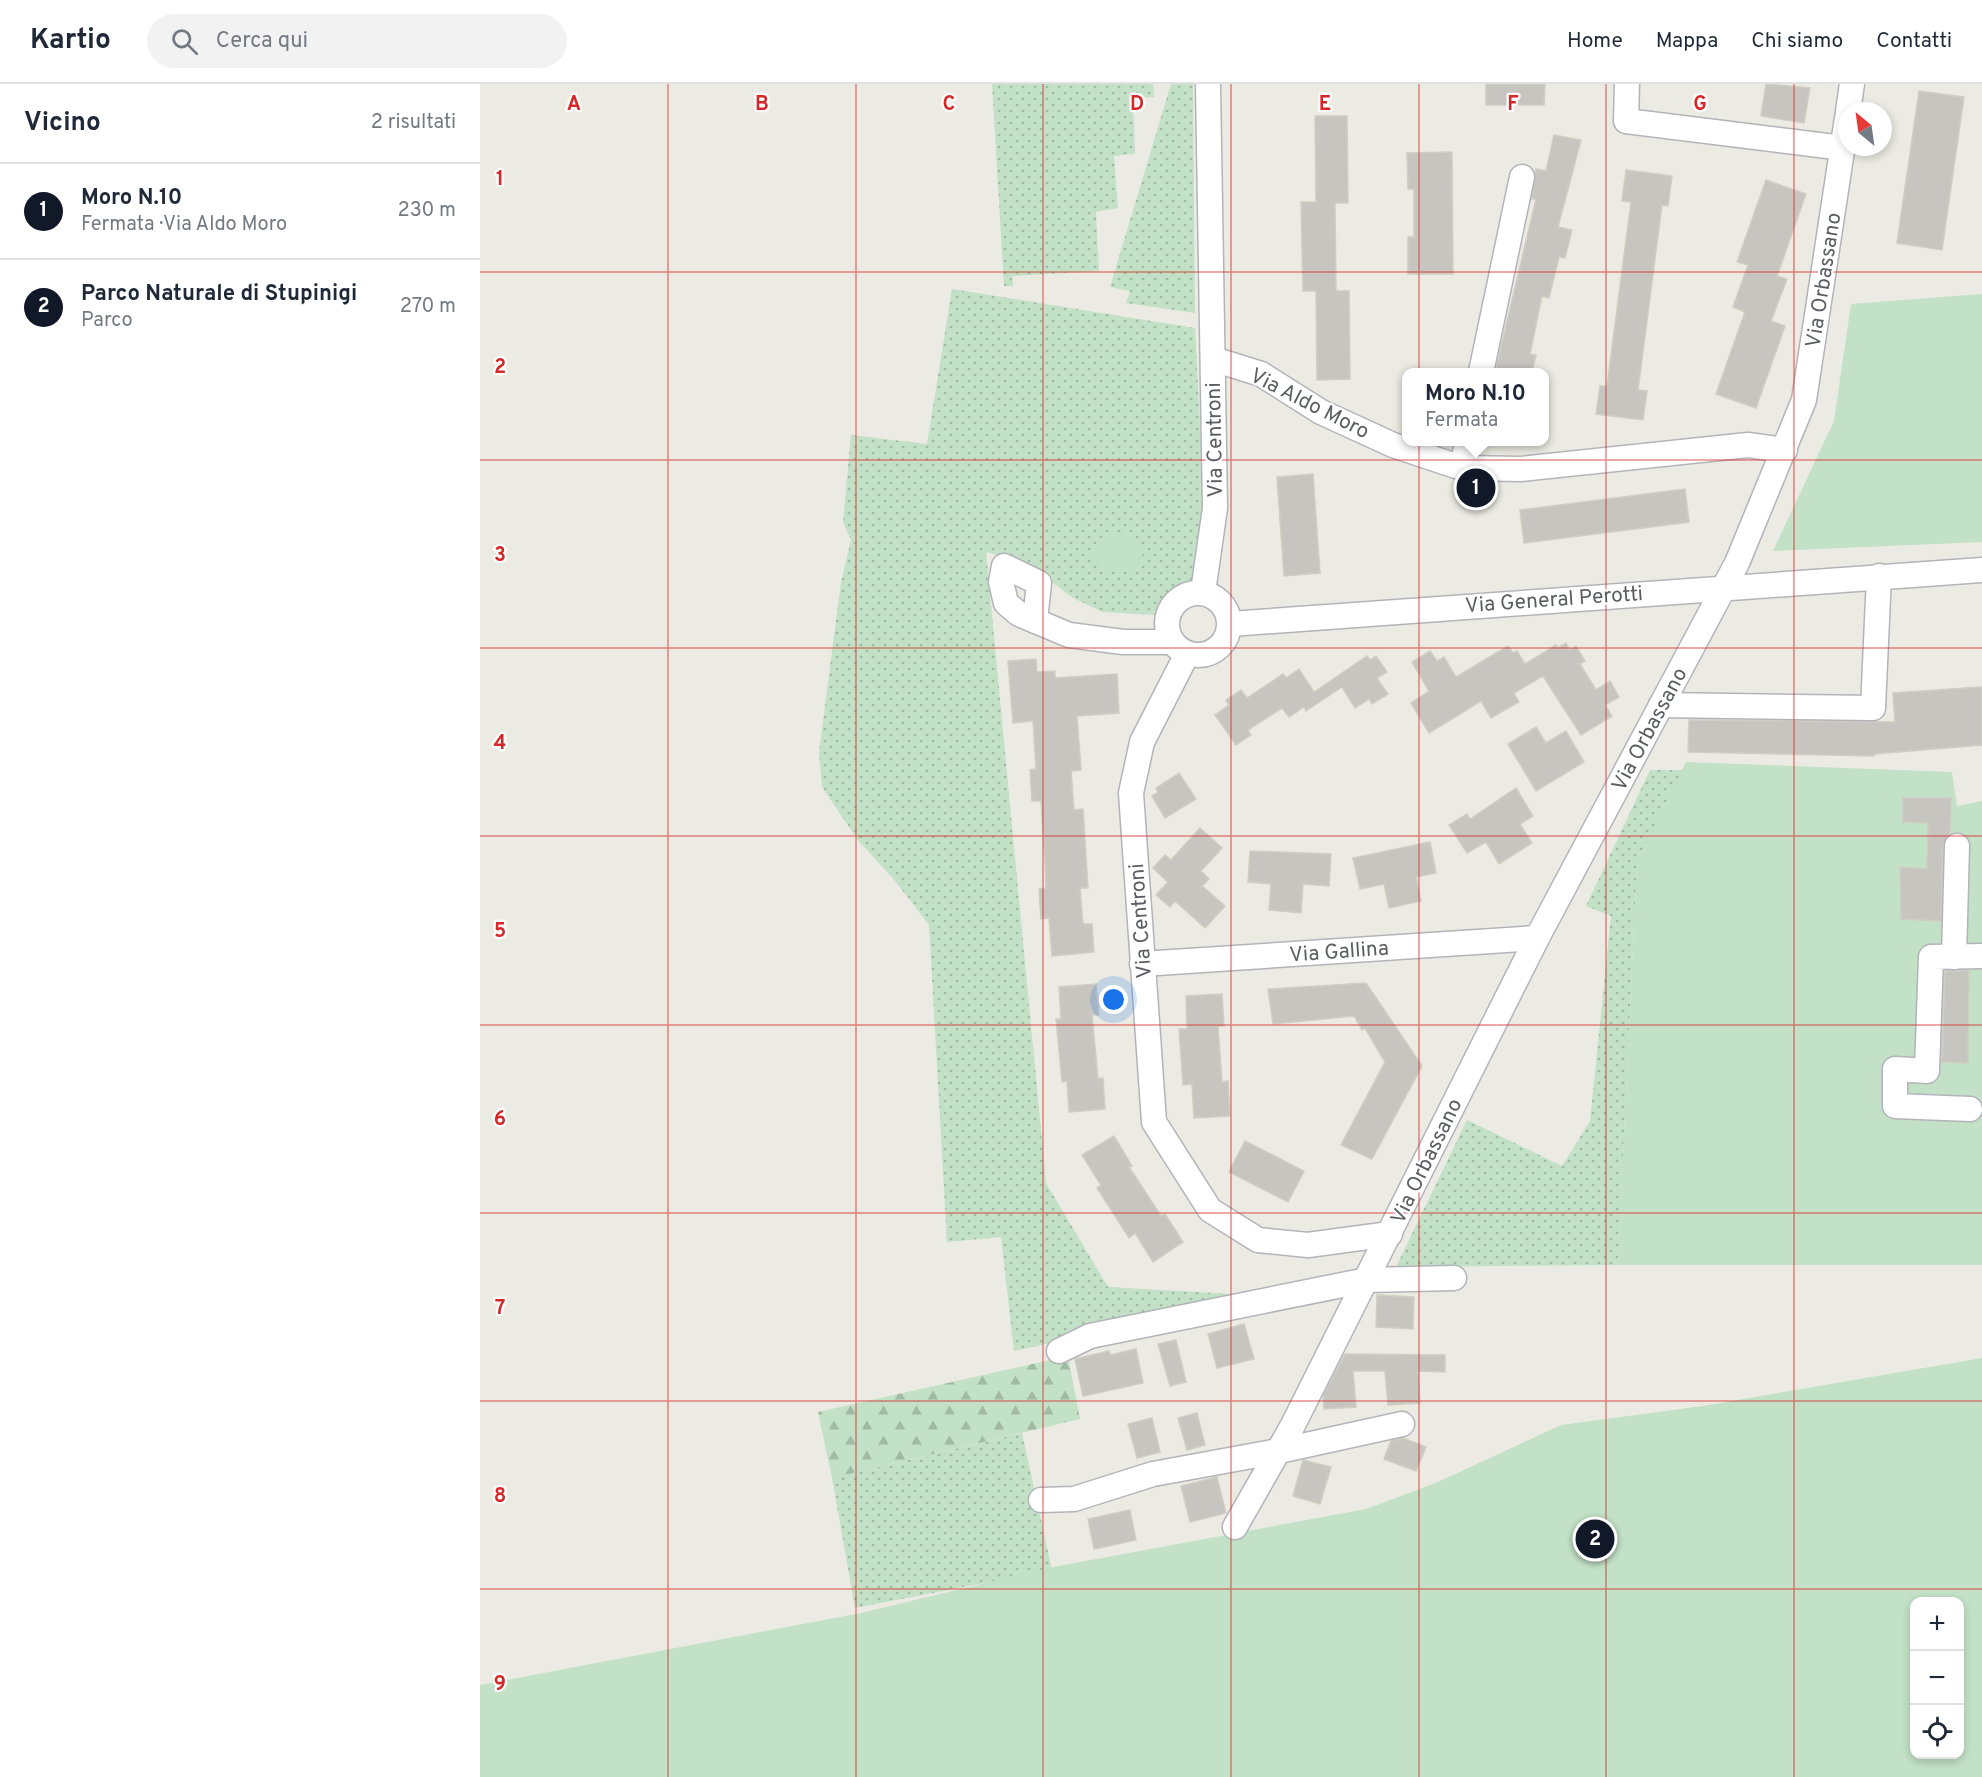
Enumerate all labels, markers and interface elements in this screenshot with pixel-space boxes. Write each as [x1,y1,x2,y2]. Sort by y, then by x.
search box [147,14,567,68]
text: Kartio [30,23,111,59]
icon: search [168,25,201,58]
text: Cerca qui [216,28,308,55]
text: Home [1567,28,1623,55]
text: Mappa [1656,28,1718,55]
text: Chi siamo [1751,28,1843,55]
text: Contatti [1876,28,1952,55]
text: A [567,92,581,118]
text: B [755,92,769,118]
text: C [943,92,955,118]
text: D [1130,92,1144,118]
text: E [1319,92,1331,118]
text: F [1507,92,1519,118]
text: G [1693,92,1707,118]
north arrow [1838,102,1892,156]
text: Vicino [24,107,101,140]
text: 2 risultati [371,110,456,136]
text: 1 [496,167,504,193]
text: Moro N.10 [81,185,182,212]
text: 1 [40,198,48,224]
text: 230 m [397,198,456,224]
street label: Via Orbassano [1800,211,1848,350]
text: Fermata · Via Aldo Moro [81,212,287,238]
text: Parco Naturale di Stupinigi [81,281,357,308]
text: 2 [37,294,50,320]
text: 270 m [400,294,456,320]
text: Parco [81,308,133,334]
text: 2 [494,355,506,381]
street label: Via Aldo Moro [1245,363,1373,446]
popup [1402,368,1549,446]
text: Moro N.10 [1425,381,1526,408]
street label: Via Centroni [1201,382,1230,498]
text: Fermata [1425,408,1498,434]
pin: 1 [1456,466,1496,510]
text: 3 [494,543,506,569]
street label: Via General Perotti [1464,581,1644,620]
street label: Via Orbassano [1606,663,1694,796]
text: 4 [494,731,506,757]
street label: Via Centroni [1124,862,1159,979]
text: 5 [494,919,506,945]
street label: Via Gallina [1288,936,1390,969]
your location [1099,985,1128,1014]
street label: Via Orbassano [1385,1094,1469,1229]
text: 6 [494,1107,506,1133]
text: 7 [495,1296,505,1322]
text: 8 [494,1484,506,1510]
pin: 2 [1576,1516,1614,1562]
map controls [1910,1597,1964,1759]
button: + [1910,1597,1964,1651]
button: − [1910,1651,1964,1705]
text: 9 [494,1672,506,1698]
button: locate [1910,1705,1964,1759]

